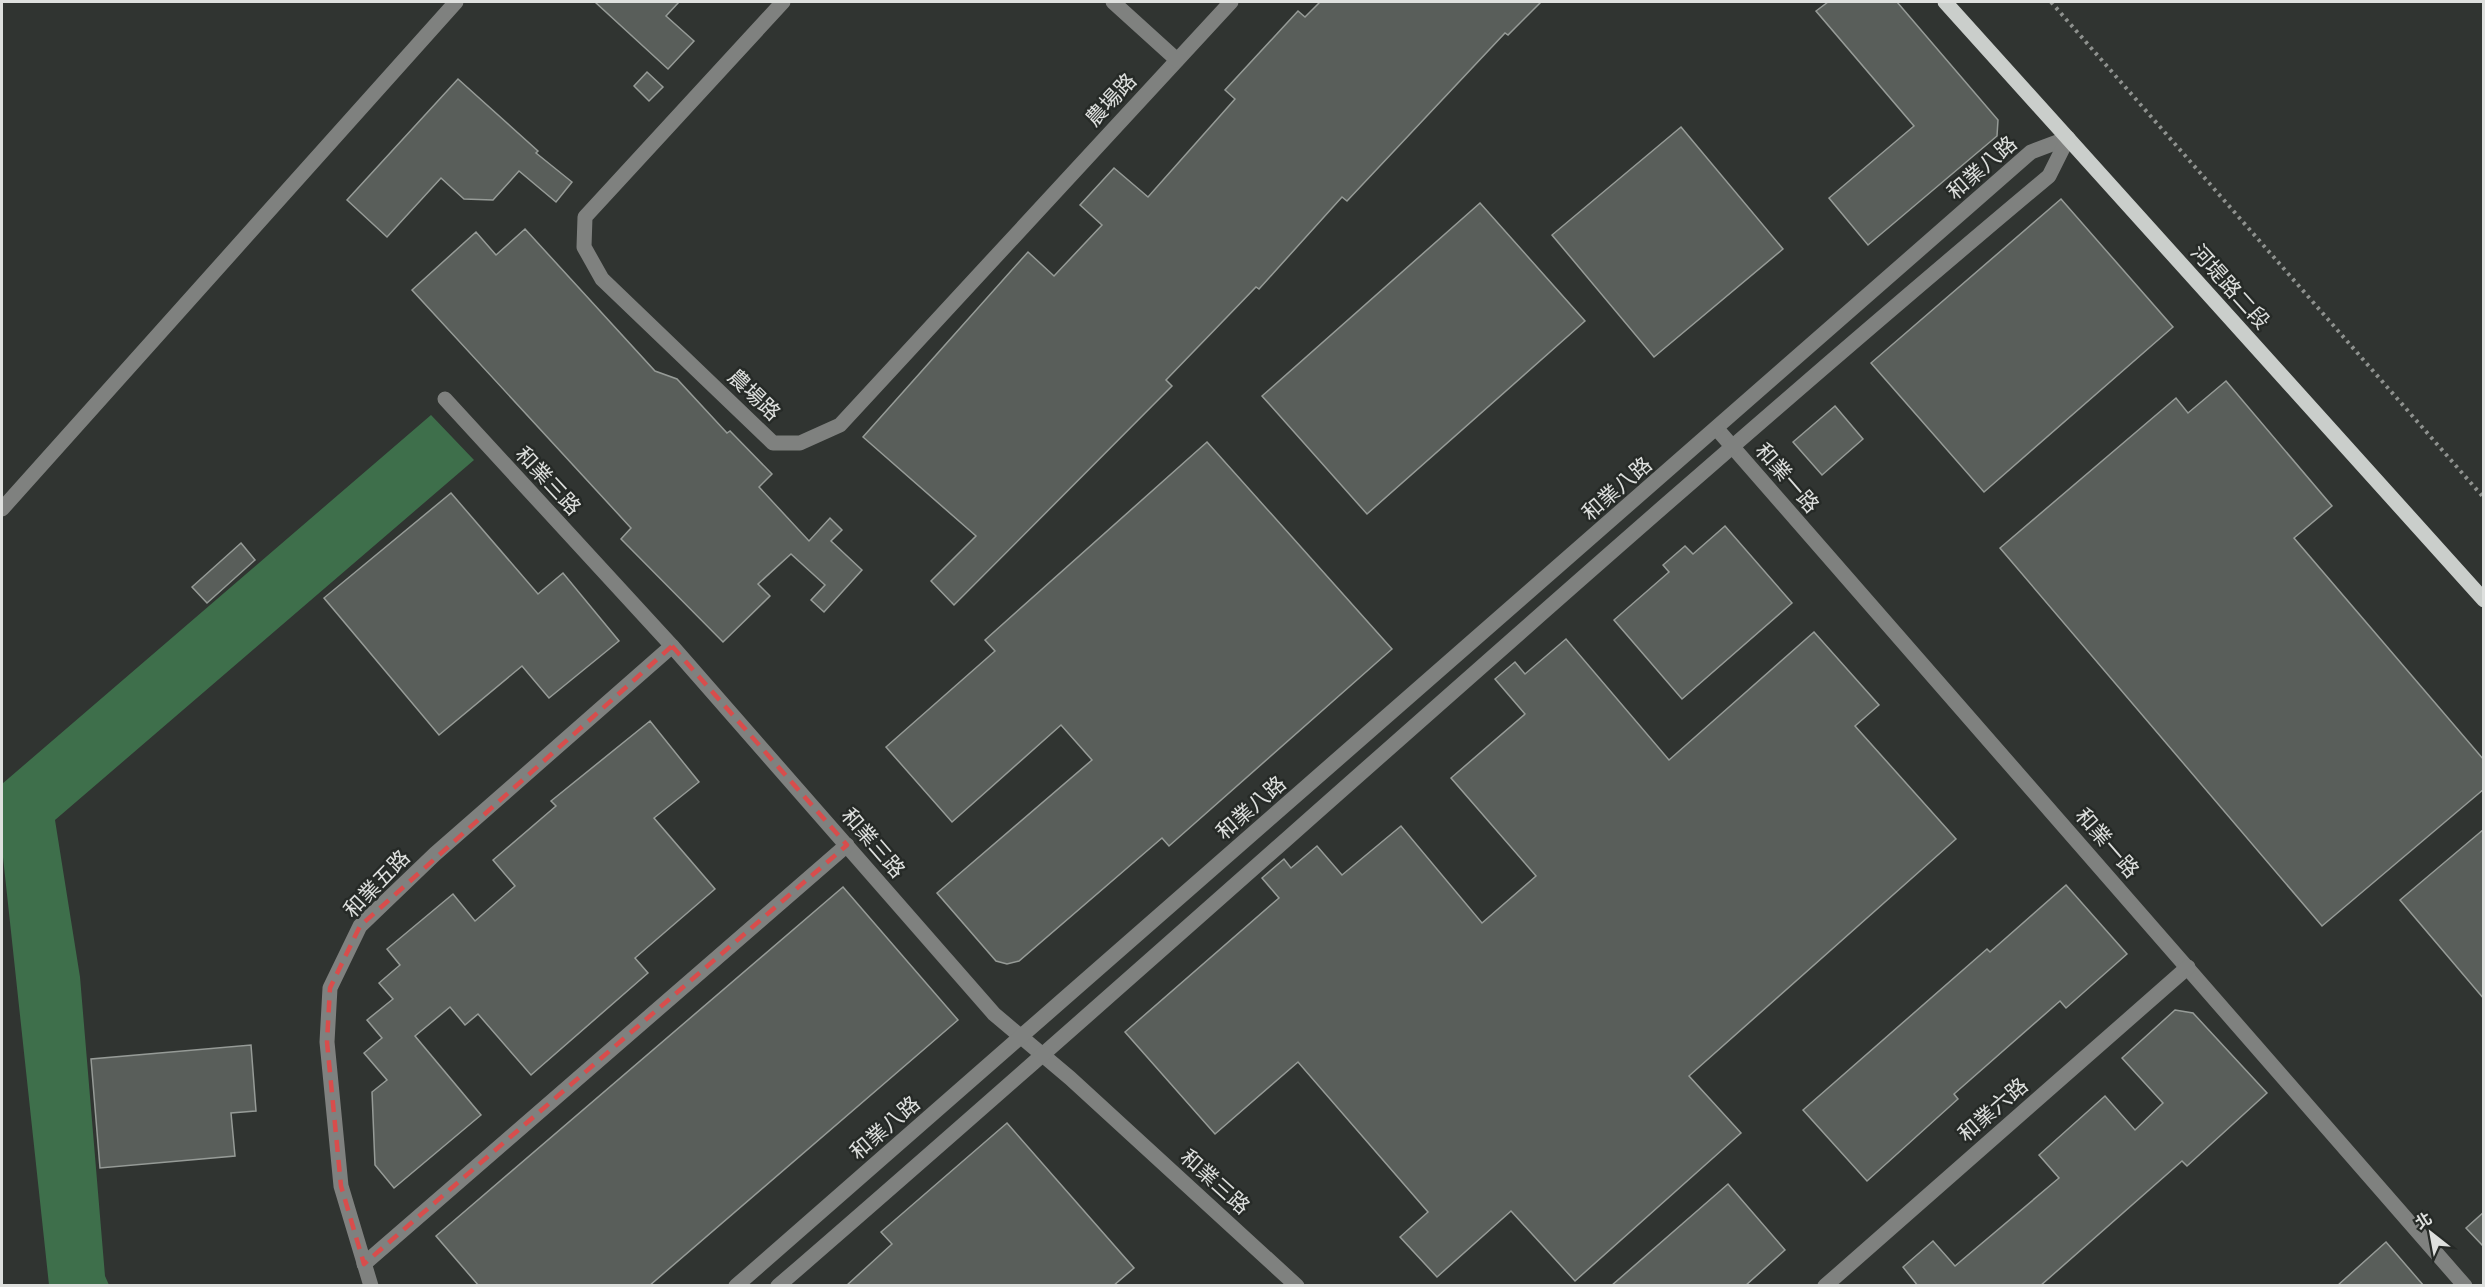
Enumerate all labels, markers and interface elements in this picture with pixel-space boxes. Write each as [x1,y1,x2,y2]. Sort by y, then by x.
street label: 農場路 [1080,68,1141,131]
street label: 和業八路 [1942,131,2022,205]
street label: 河堤路二段 [2186,239,2275,334]
street label: 農場路 [723,364,786,426]
street label: 和業一路 [1750,438,1824,518]
street label: 和業三路 [511,441,586,520]
street label: 和業八路 [1577,452,1657,526]
street label: 和業八路 [1211,771,1291,845]
street label: 和業三路 [836,803,910,883]
street label: 和業一路 [2070,803,2144,883]
street label: 和業五路 [338,845,415,923]
street label: 和業六路 [1953,1073,2033,1147]
street label: 和業八路 [845,1091,925,1165]
street label: 和業三路 [1176,1144,1255,1219]
north arrow [2401,1203,2461,1263]
text: 北 [2412,1208,2435,1233]

